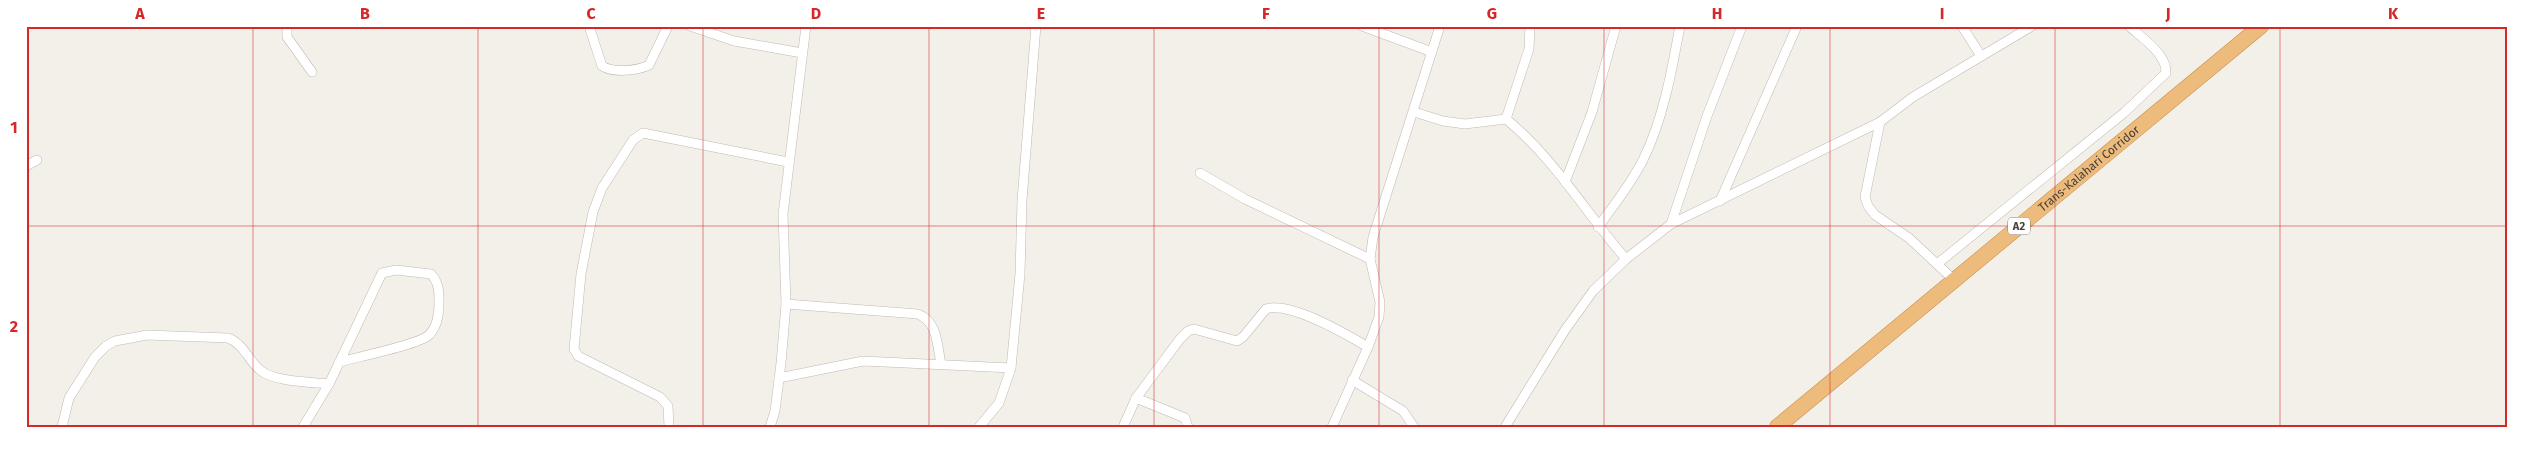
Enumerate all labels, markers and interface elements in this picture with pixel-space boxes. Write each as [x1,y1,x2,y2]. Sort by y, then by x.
text: A [134,4,145,23]
text: B [360,4,370,23]
text: C [586,4,596,23]
text: D [811,4,821,23]
text: E [1037,4,1045,23]
text: F [1262,4,1270,23]
text: G [1487,4,1497,23]
text: H [1712,4,1722,23]
text: I [1940,4,1944,23]
text: J [2164,4,2171,23]
text: K [2388,4,2399,23]
text: 1 [10,118,18,137]
street label: Trans-Kalahari Corridor [2035,122,2143,215]
road number: A2 [2008,218,2030,235]
text: 2 [10,317,18,336]

